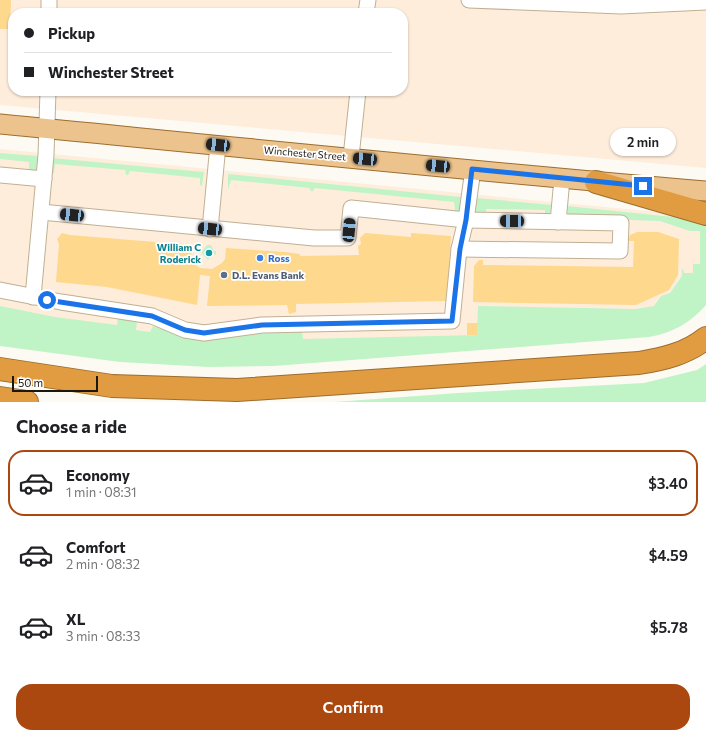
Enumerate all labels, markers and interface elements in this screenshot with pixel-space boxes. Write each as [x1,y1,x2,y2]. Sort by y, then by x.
text: Pickup [48,24,95,42]
text: Winchester Street [48,63,174,81]
callout: 2 min [610,128,676,156]
text: 2 min [627,134,659,150]
car [205,138,231,152]
street label: Winchester Street [263,143,347,163]
car [353,152,377,166]
car [426,159,450,173]
route end [634,177,652,195]
car [59,208,85,222]
car [500,215,524,227]
car [342,218,356,242]
car [197,222,223,236]
place label: William C Roderick [157,241,201,265]
marker: William C Roderick [204,248,214,258]
place label: Ross [268,252,290,264]
marker: Ross [255,253,265,263]
place label: D.L. Evans Bank [232,269,304,281]
marker: D.L. Evans Bank [219,270,229,280]
route start [38,291,56,309]
scale bar [12,374,98,393]
text: 50 m [18,376,43,389]
text: Choose a ride [16,415,127,437]
icon: car [18,465,54,501]
text: Economy [66,466,130,484]
text: $3.40 [648,474,688,492]
text: 1 min · 08:31 [66,484,137,500]
icon: car [18,537,54,573]
text: Comfort [66,538,126,556]
text: $4.59 [649,546,688,564]
text: 2 min · 08:32 [66,556,140,572]
icon: car [18,609,54,645]
text: XL [66,610,85,628]
text: $5.78 [650,618,688,636]
text: 3 min · 08:33 [66,628,140,644]
button: Confirm [16,684,690,730]

